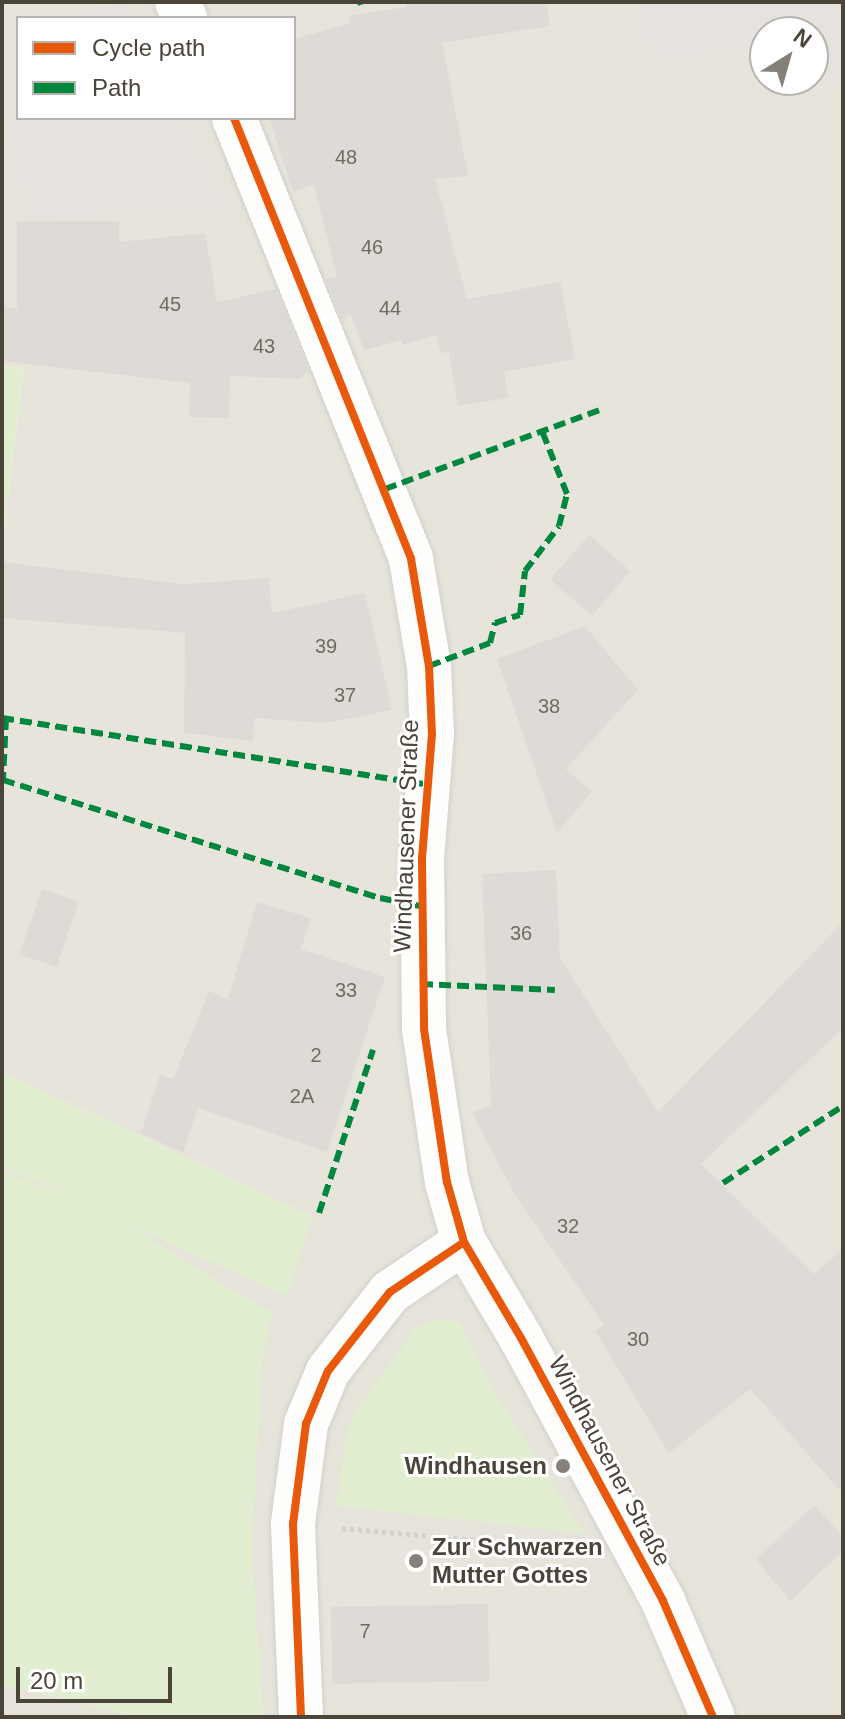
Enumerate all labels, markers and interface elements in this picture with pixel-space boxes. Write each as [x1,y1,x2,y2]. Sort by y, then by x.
legend [16,16,296,120]
north arrow [749,16,829,96]
text: N [789,23,816,53]
text: Cycle path [92,34,205,61]
text: Path [92,74,141,101]
house number: 48 [335,145,357,169]
house number: 46 [361,235,383,259]
house number: 45 [159,292,181,316]
house number: 44 [379,296,401,320]
house number: 43 [253,334,275,358]
house number: 39 [315,634,337,658]
house number: 37 [334,683,356,707]
house number: 38 [538,694,560,718]
street label: Windhausener Straße [388,719,424,953]
house number: 36 [510,921,532,945]
house number: 33 [335,978,357,1002]
house number: 2 [310,1043,322,1067]
house number: 2A [290,1084,314,1108]
house number: 32 [557,1214,579,1238]
house number: 30 [627,1327,649,1351]
street label: Windhausener Straße [542,1351,678,1571]
place label: Windhausen [405,1452,547,1480]
marker: Windhausen [554,1457,572,1475]
place label: Zur Schwarzen Mutter Gottes [432,1533,603,1589]
marker: Zur Schwarzen Mutter Gottes [407,1552,425,1570]
house number: 7 [359,1619,371,1643]
scale bar [20,1651,176,1701]
text: 20 m [30,1667,83,1694]

